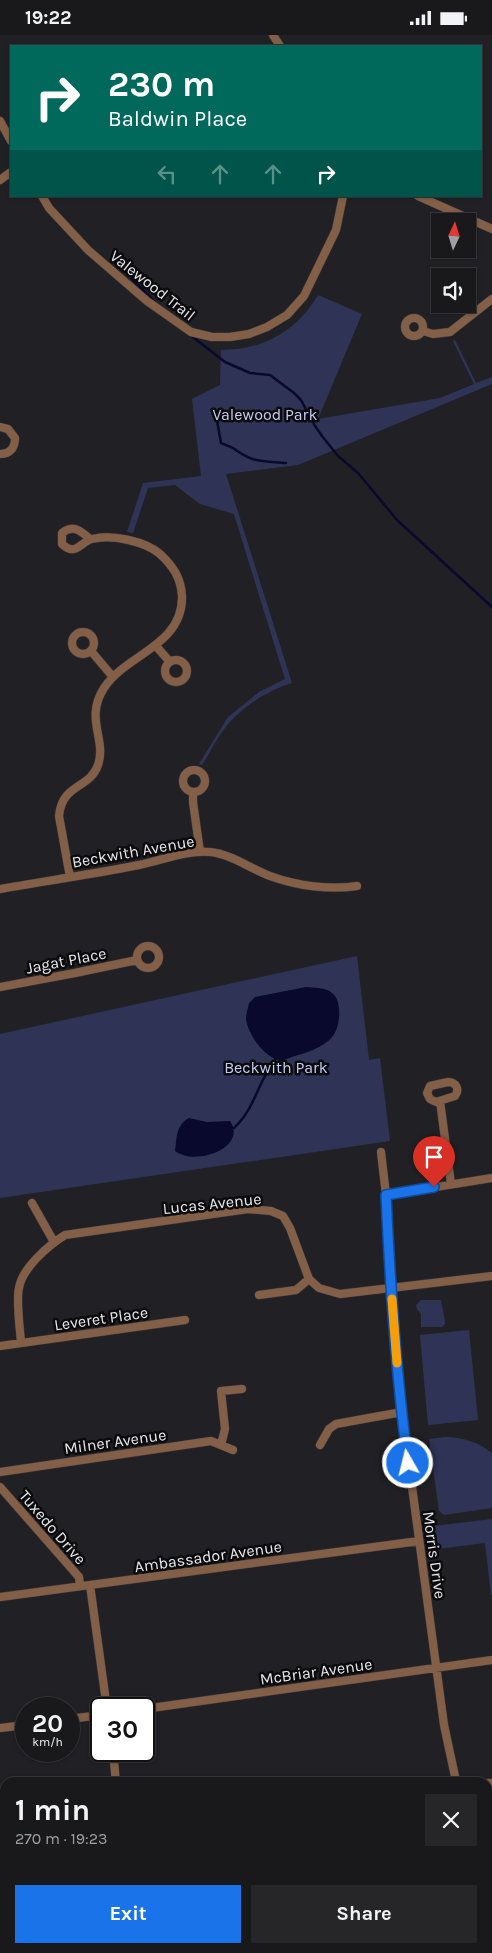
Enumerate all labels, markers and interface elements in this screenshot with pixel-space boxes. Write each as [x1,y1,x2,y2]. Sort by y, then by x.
text: 19:22 [25,7,71,29]
text: 230 m [108,64,215,105]
icon: right [25,65,90,130]
text: Baldwin Place [108,106,247,132]
icon: left [153,160,181,188]
icon: ahead [206,160,234,188]
icon: ahead [259,160,287,188]
icon: right [312,160,340,188]
north arrow [431,213,476,257]
map controls [431,213,476,313]
street label: Valewood Trail [106,246,199,325]
button: sound [431,268,476,313]
park label: Valewood Park [213,405,317,424]
street label: Beckwith Avenue [70,831,196,872]
street label: Jagat Place [24,943,108,978]
park label: Beckwith Park [224,1058,328,1077]
pin [413,1136,455,1187]
icon: arrive [420,1143,448,1171]
street label: Lucas Avenue [162,1189,262,1218]
street label: Leveret Place [53,1303,149,1334]
street label: Milner Avenue [63,1425,167,1458]
position arrow [381,1436,433,1488]
street label: Tuxedo Drive [15,1486,90,1568]
street label: Morris Drive [419,1510,450,1600]
street label: Ambassador Avenue [133,1537,283,1576]
street label: McBriar Avenue [259,1654,374,1689]
speed limit sign: 30 [90,1697,155,1762]
text: 20 [32,1709,63,1738]
text: km/h [32,1735,63,1749]
text: 1 min [15,1792,90,1828]
button: close [425,1794,477,1846]
text: 270 m · 19:23 [15,1829,107,1848]
button: Exit [15,1885,241,1943]
button: Share [251,1885,477,1943]

